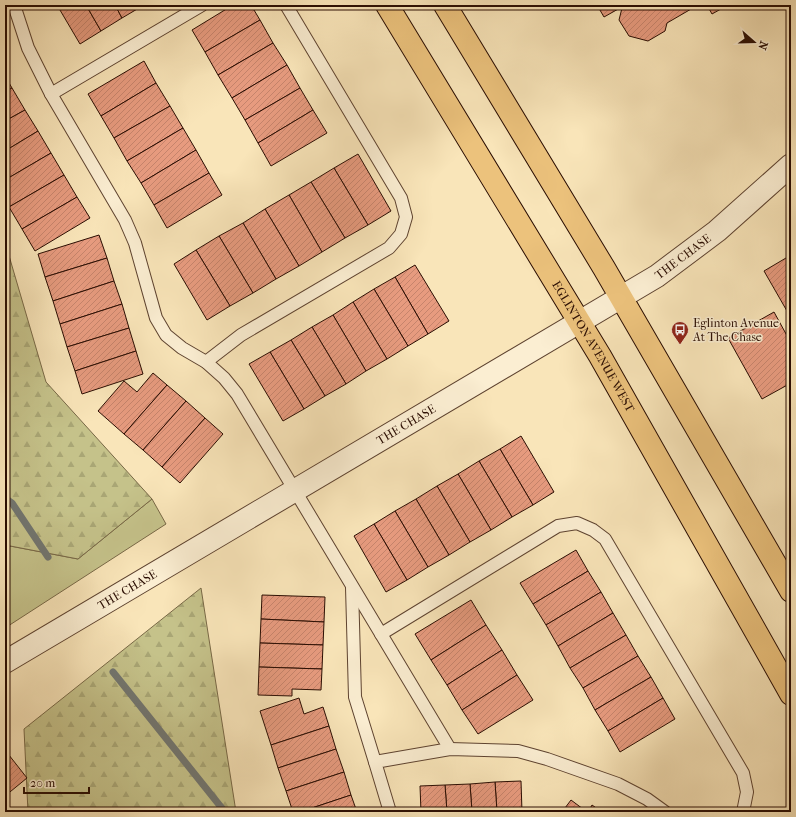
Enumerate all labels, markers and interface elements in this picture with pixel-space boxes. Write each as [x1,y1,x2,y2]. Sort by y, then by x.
north arrow [734,22,774,62]
text: N [755,39,770,52]
street label: THE CHASE [652,231,714,282]
street label: EGLINTON AVENUE WEST [549,278,638,415]
place label: Eglinton Avenue At The Chase [692,316,779,344]
bus stop icon: Eglinton Avenue At The Chase [670,320,690,345]
street label: THE CHASE [374,402,438,448]
street label: THE CHASE [95,567,159,613]
scale bar [24,769,89,795]
text: 20 m [30,776,55,790]

